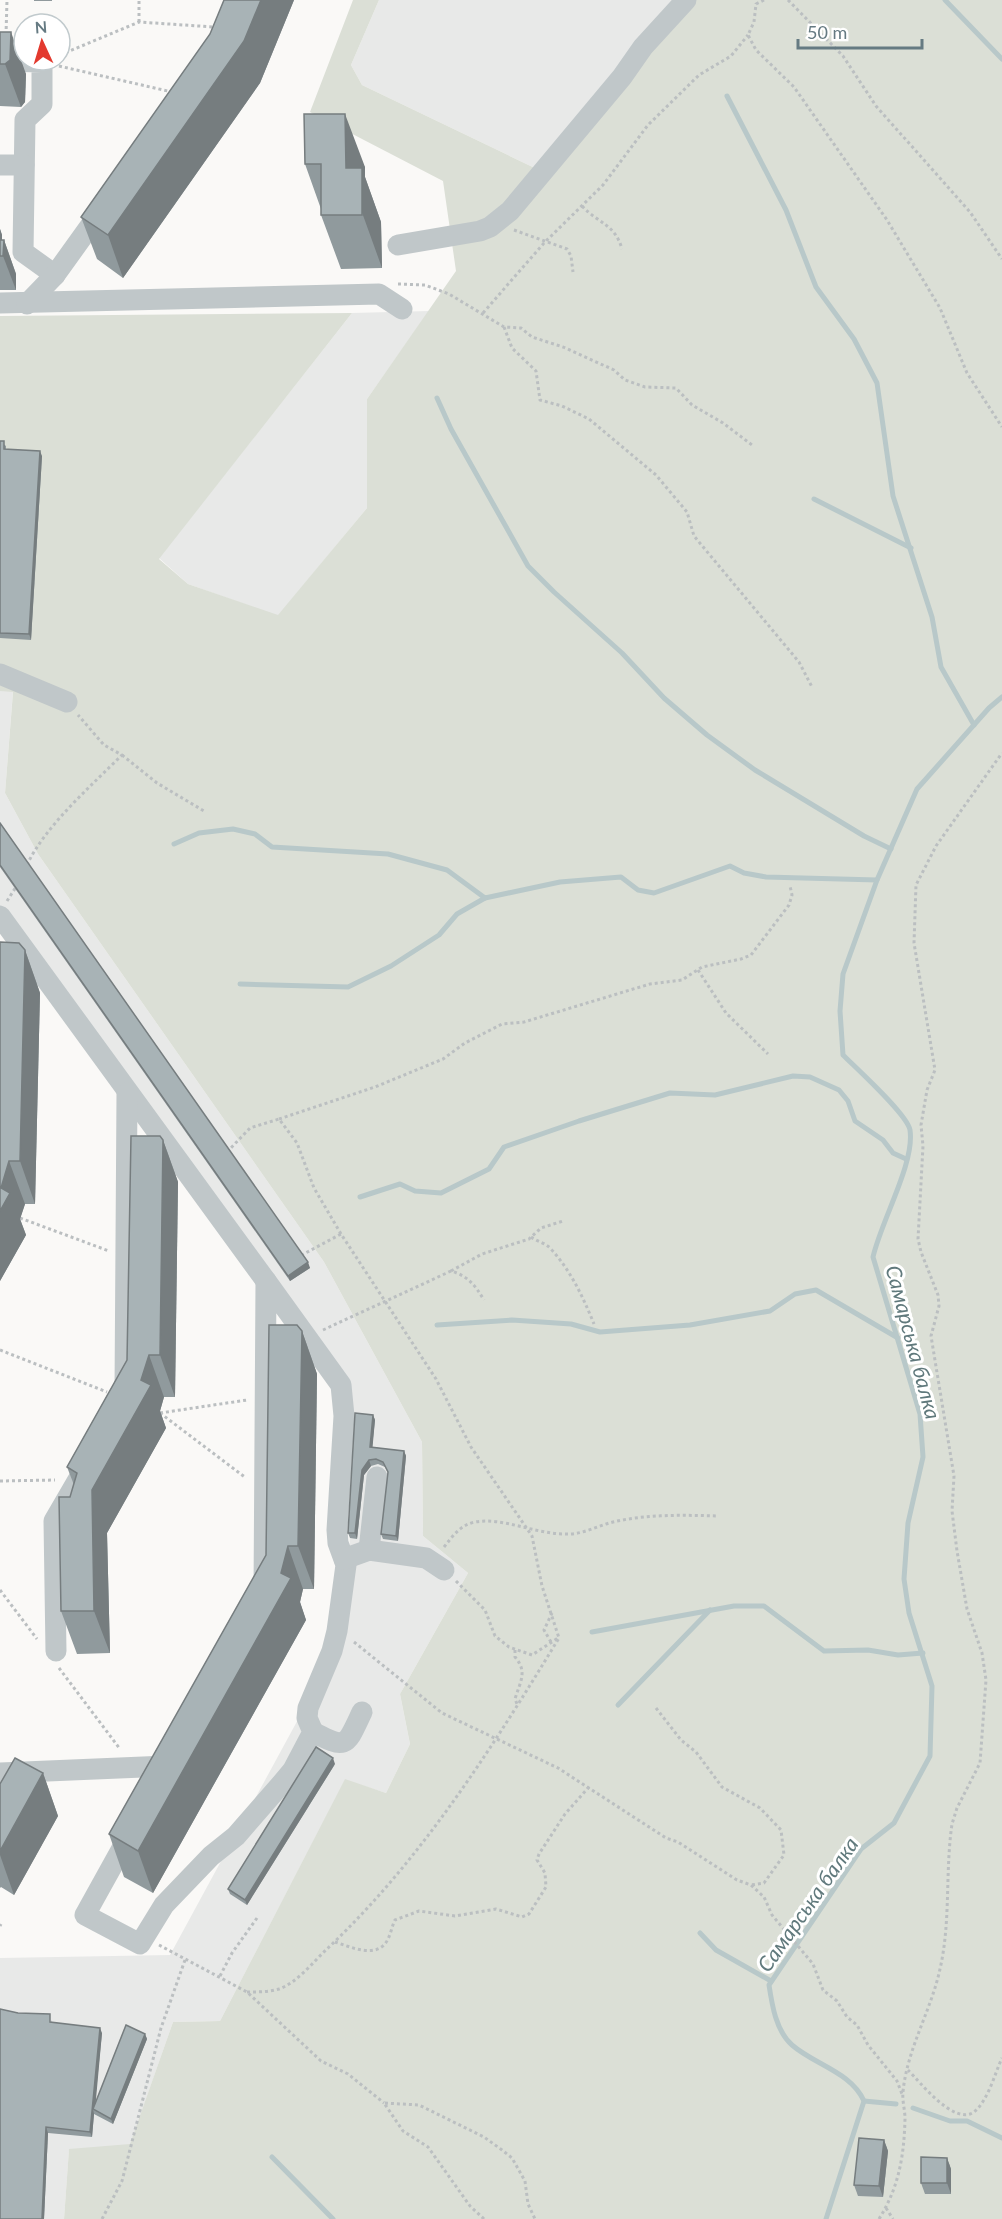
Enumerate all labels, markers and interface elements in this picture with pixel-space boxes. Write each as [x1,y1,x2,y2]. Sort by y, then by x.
north arrow [12,12,72,72]
scale bar [798,12,922,50]
text: N [34,17,48,36]
text: 50 m [807,21,847,43]
water label: Самарська балка [881,1262,947,1422]
water label: Самарська балка [751,1832,863,1976]

